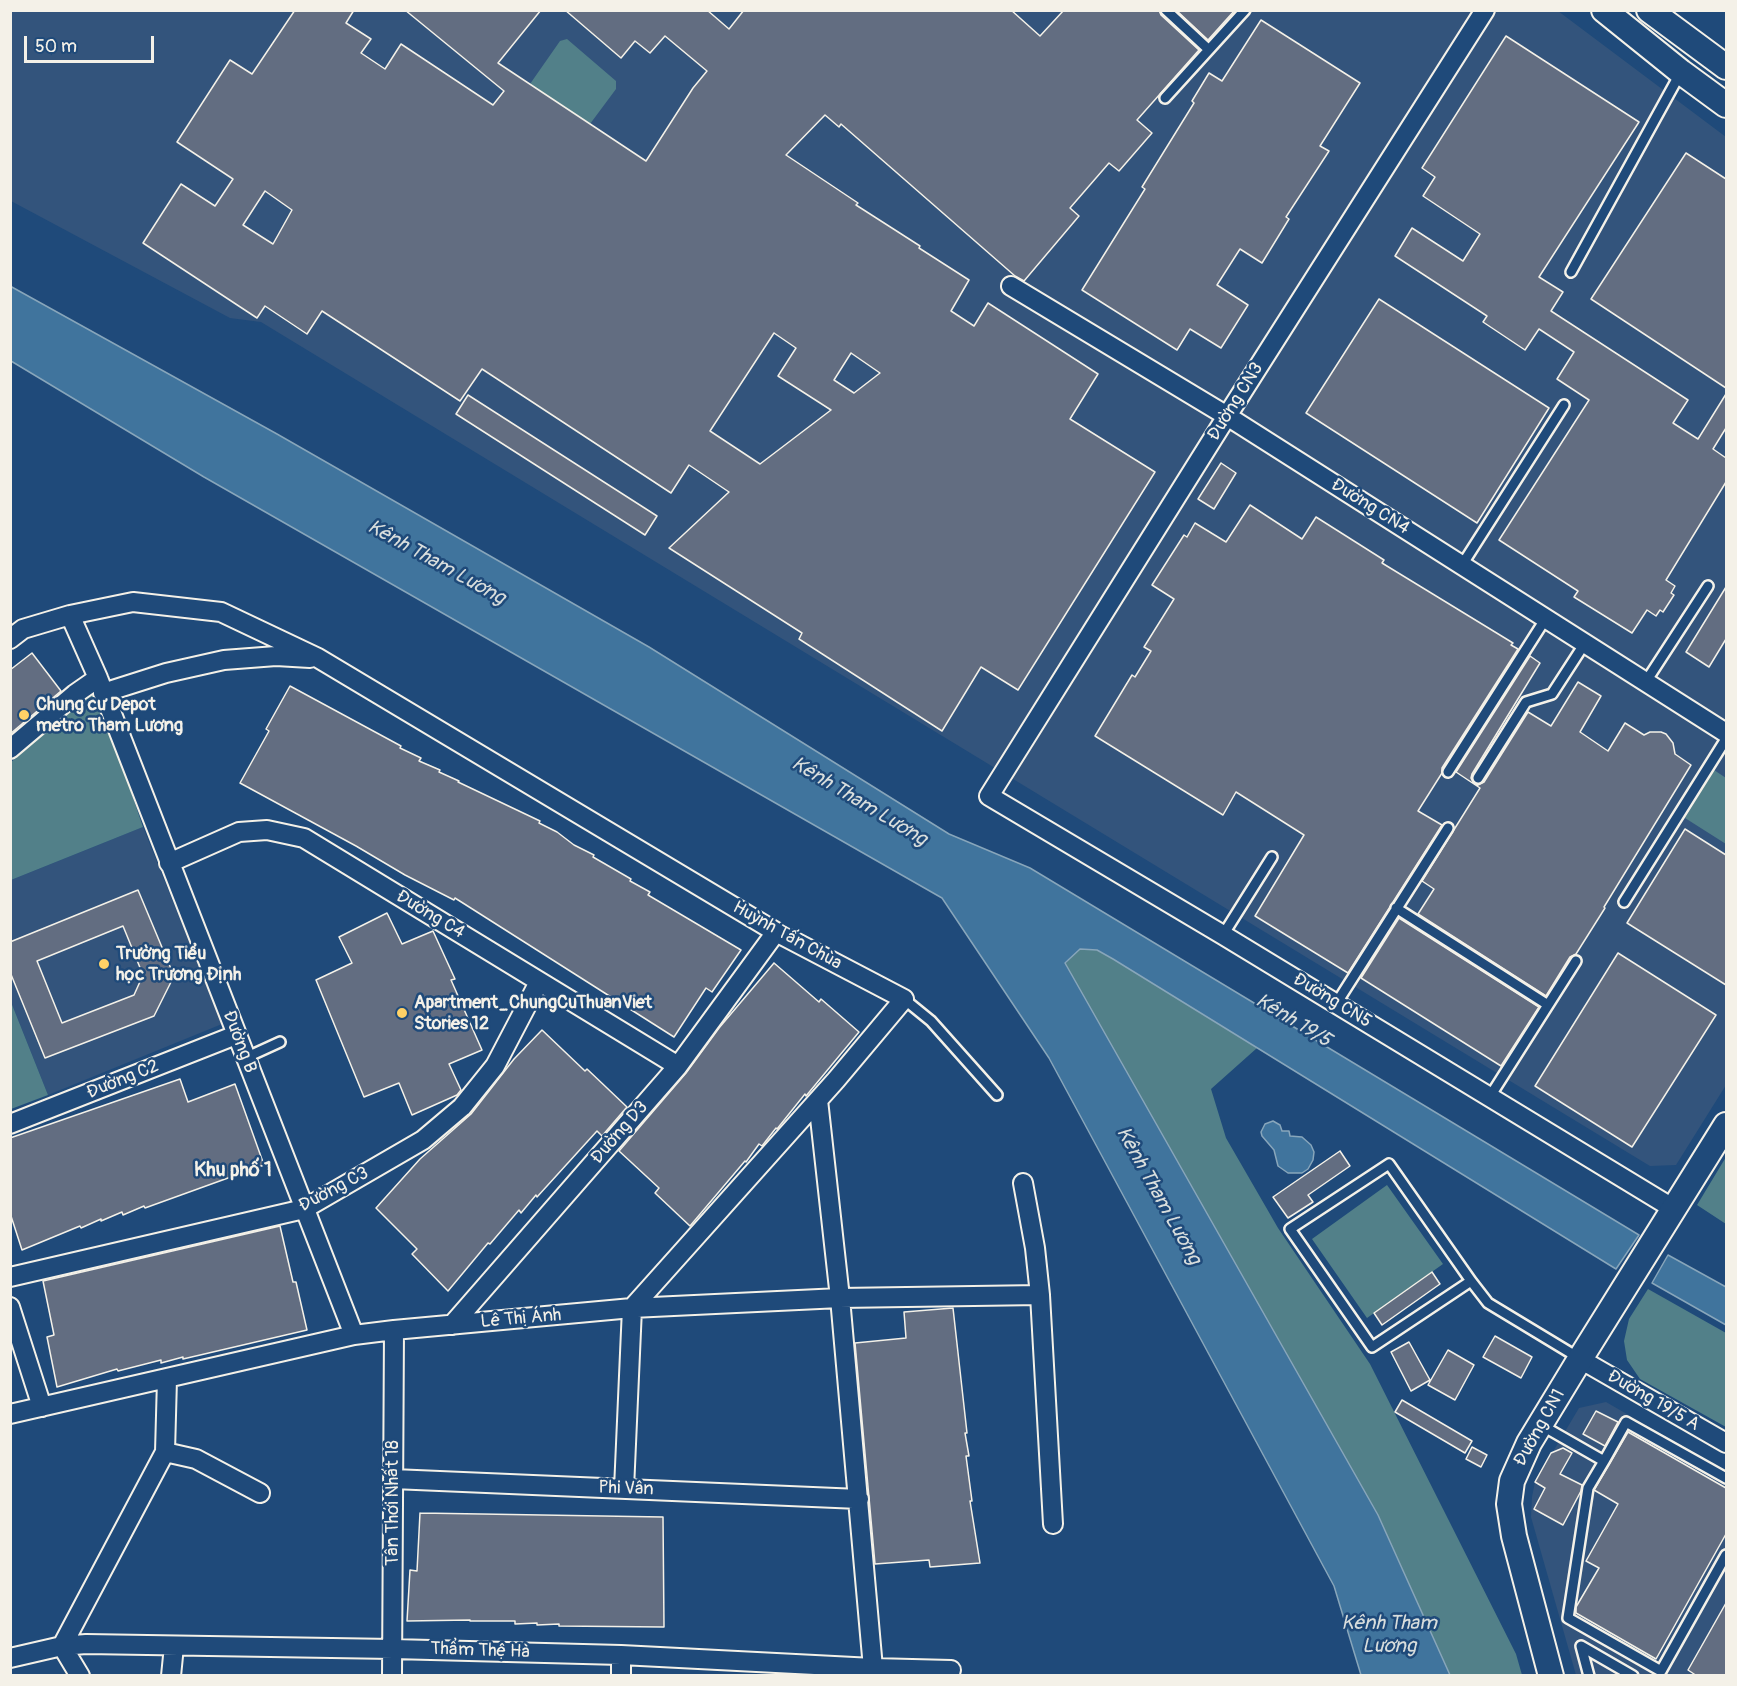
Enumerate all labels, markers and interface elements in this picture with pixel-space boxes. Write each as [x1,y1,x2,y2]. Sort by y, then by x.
scale bar [27,24,158,62]
text: 50 m [35,35,77,58]
street label: Đường CN3 [1204,359,1268,445]
street label: Đường CN4 [1327,474,1413,540]
water label: Kênh Tham Lương [363,515,509,611]
place label: Chung cư Depot metro Tham Lương [36,694,183,736]
marker: Chung cư Depot metro Tham Lương [17,708,31,722]
water label: Kênh Tham Lương [787,752,931,852]
street label: Đường C4 [392,886,468,944]
street label: Huỳnh Tấn Chùa [729,897,845,975]
place label: Trường Tiểu học Trương Định [116,943,241,986]
marker: Trường Tiểu học Trương Định [97,957,111,971]
street label: Đường CN5 [1289,969,1375,1033]
water label: Kênh 19/5 [1251,989,1335,1053]
place label: Apartment_ChungCuThuanViet Stories 12 [414,992,652,1034]
marker: Apartment_ChungCuThuanViet Stories 12 [395,1006,409,1020]
street label: Đường B [217,1008,261,1076]
street label: Đường C2 [84,1056,162,1104]
street label: Đường D3 [587,1097,653,1169]
water label: Kênh Tham Lương [1110,1123,1206,1269]
district label: Khu phố 1 [194,1159,272,1183]
street label: Đường C3 [295,1163,373,1217]
street label: Lê Thị Ánh [480,1305,562,1333]
street label: Đường 19/5 A [1603,1366,1703,1436]
street label: Đường CN1 [1510,1386,1570,1470]
street label: Tân Thới Nhất 18 [382,1440,404,1566]
street label: Phi Vân [598,1477,654,1501]
water label: Kênh Tham Lương [1341,1612,1437,1659]
street label: Thẩm Thệ Hà [430,1638,530,1664]

